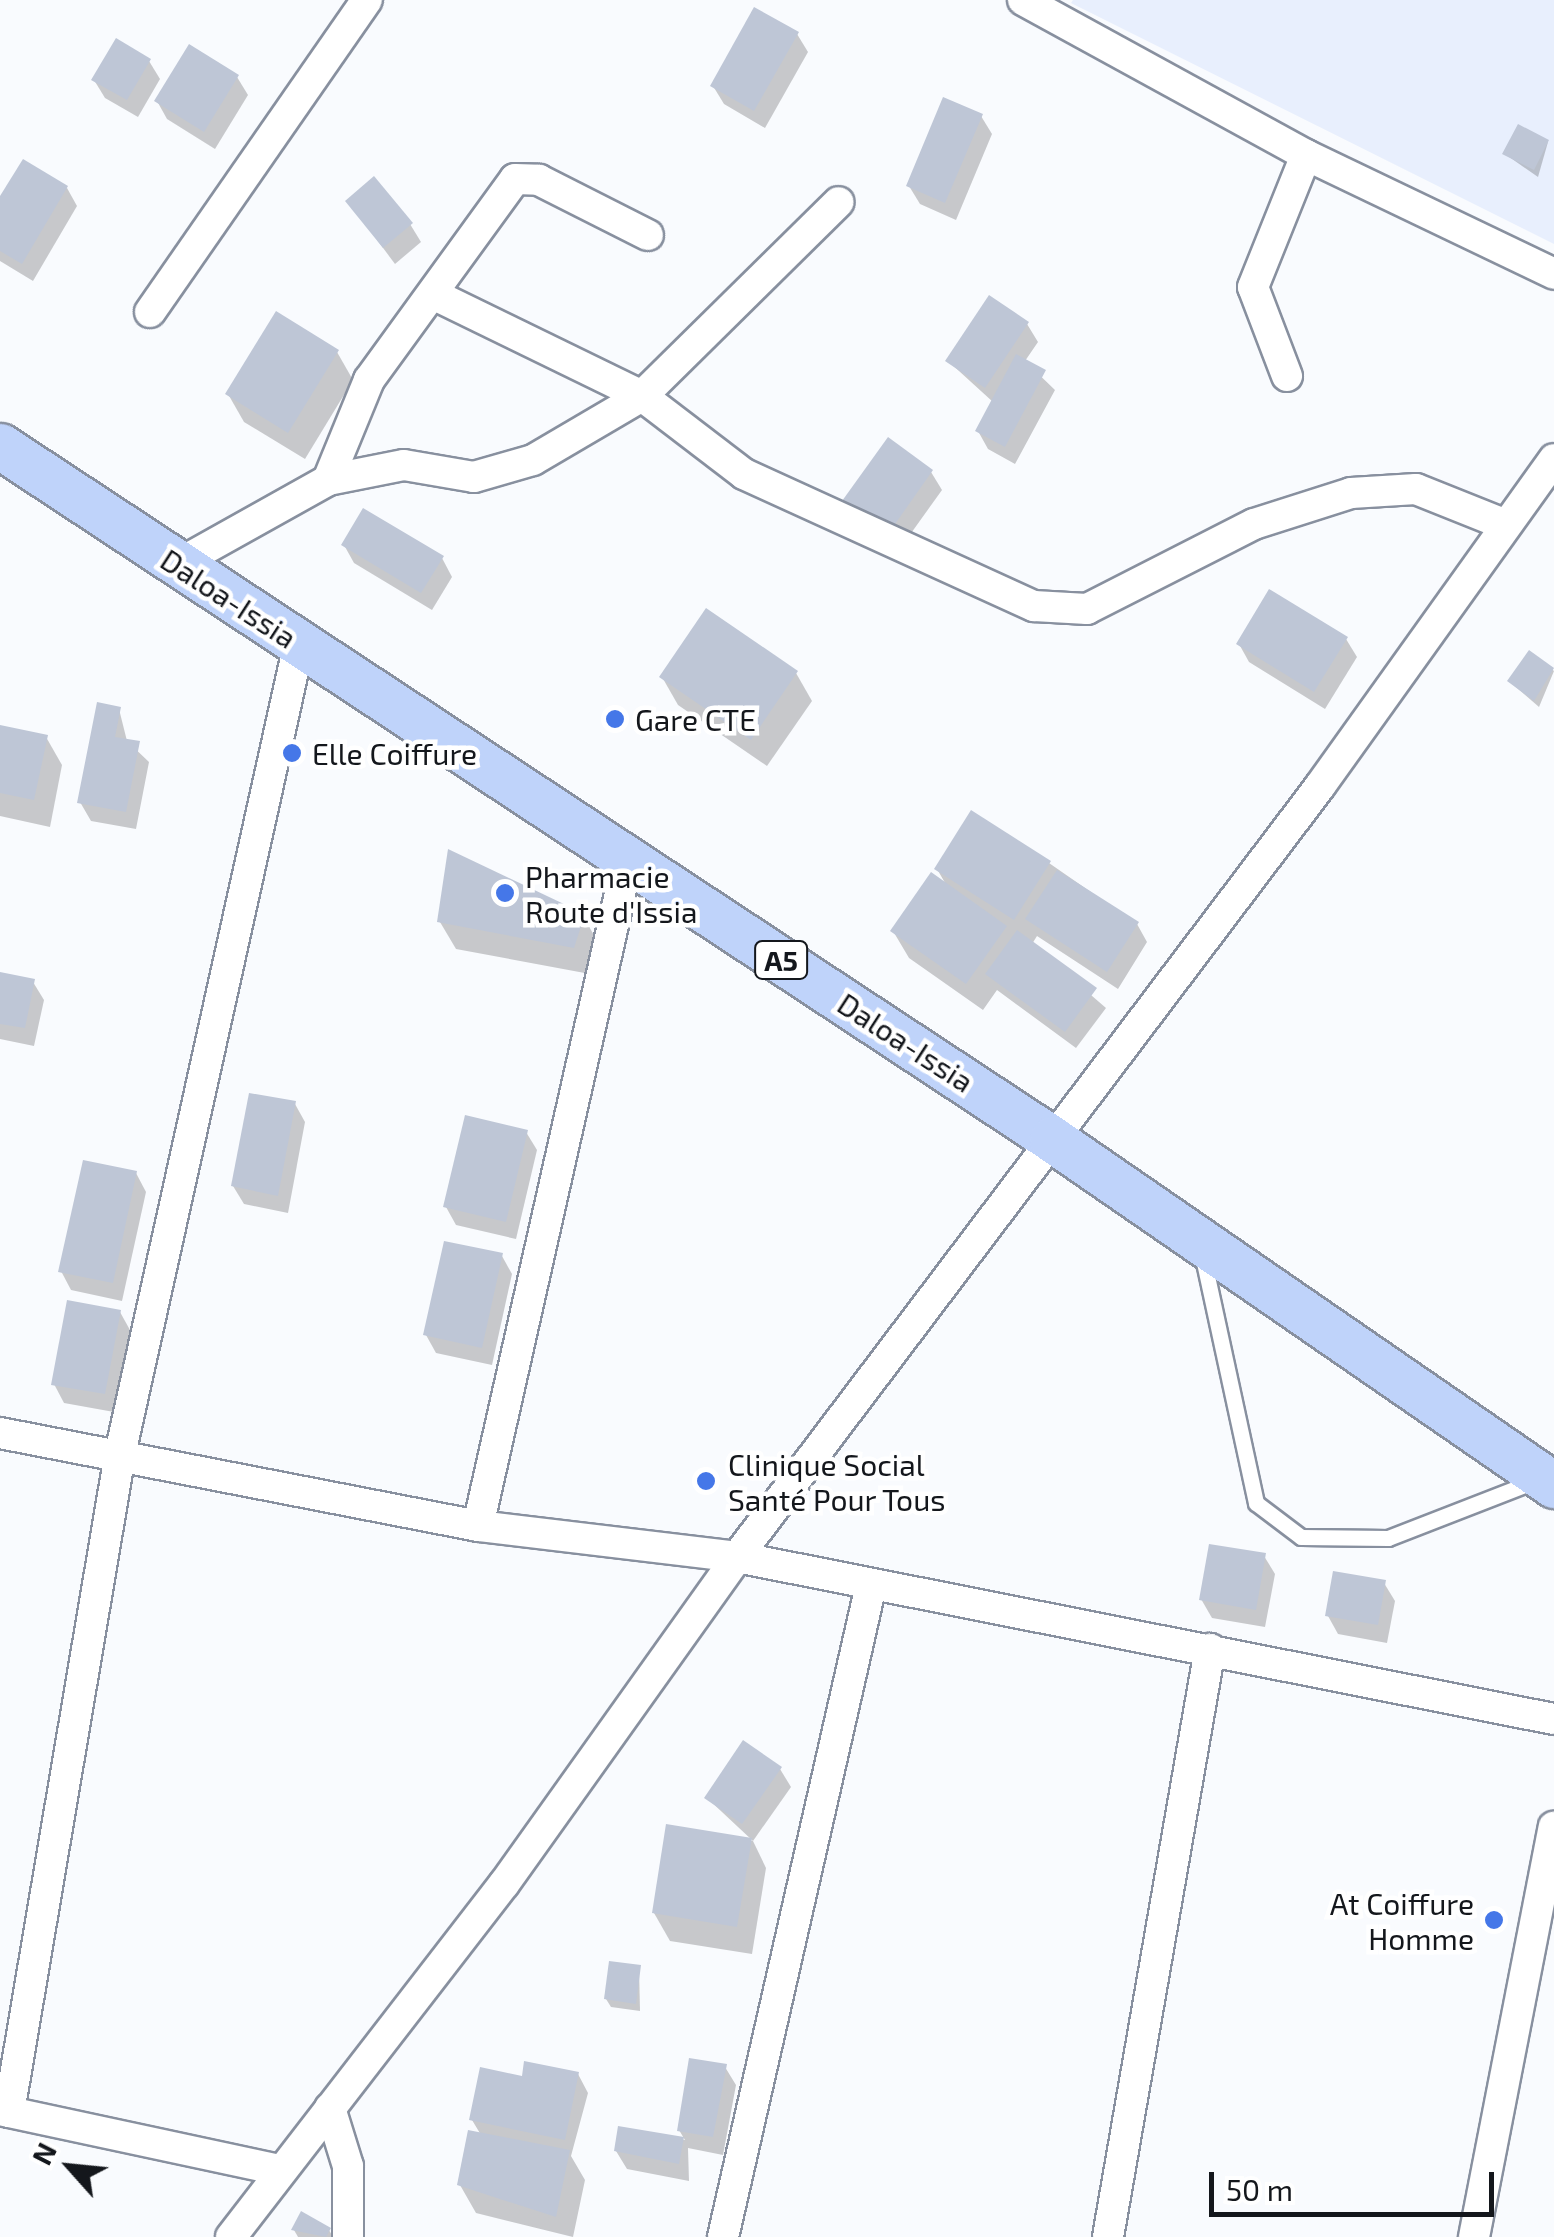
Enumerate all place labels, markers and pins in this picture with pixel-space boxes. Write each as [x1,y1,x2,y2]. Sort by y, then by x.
place label: Gare CTE [635,701,756,737]
marker: Gare CTE [604,708,626,730]
place label: Elle Coiffure [312,735,477,771]
marker: Elle Coiffure [281,742,303,764]
place label: Pharmacie Route d'Issia [525,858,697,928]
marker: Pharmacie Route d'Issia [494,882,516,904]
place label: Clinique Social Santé Pour Tous [728,1446,947,1516]
marker: Clinique Social Santé Pour Tous [693,1468,719,1494]
place label: At Coiffure Homme [1330,1885,1474,1956]
marker: At Coiffure Homme [1483,1909,1505,1931]

